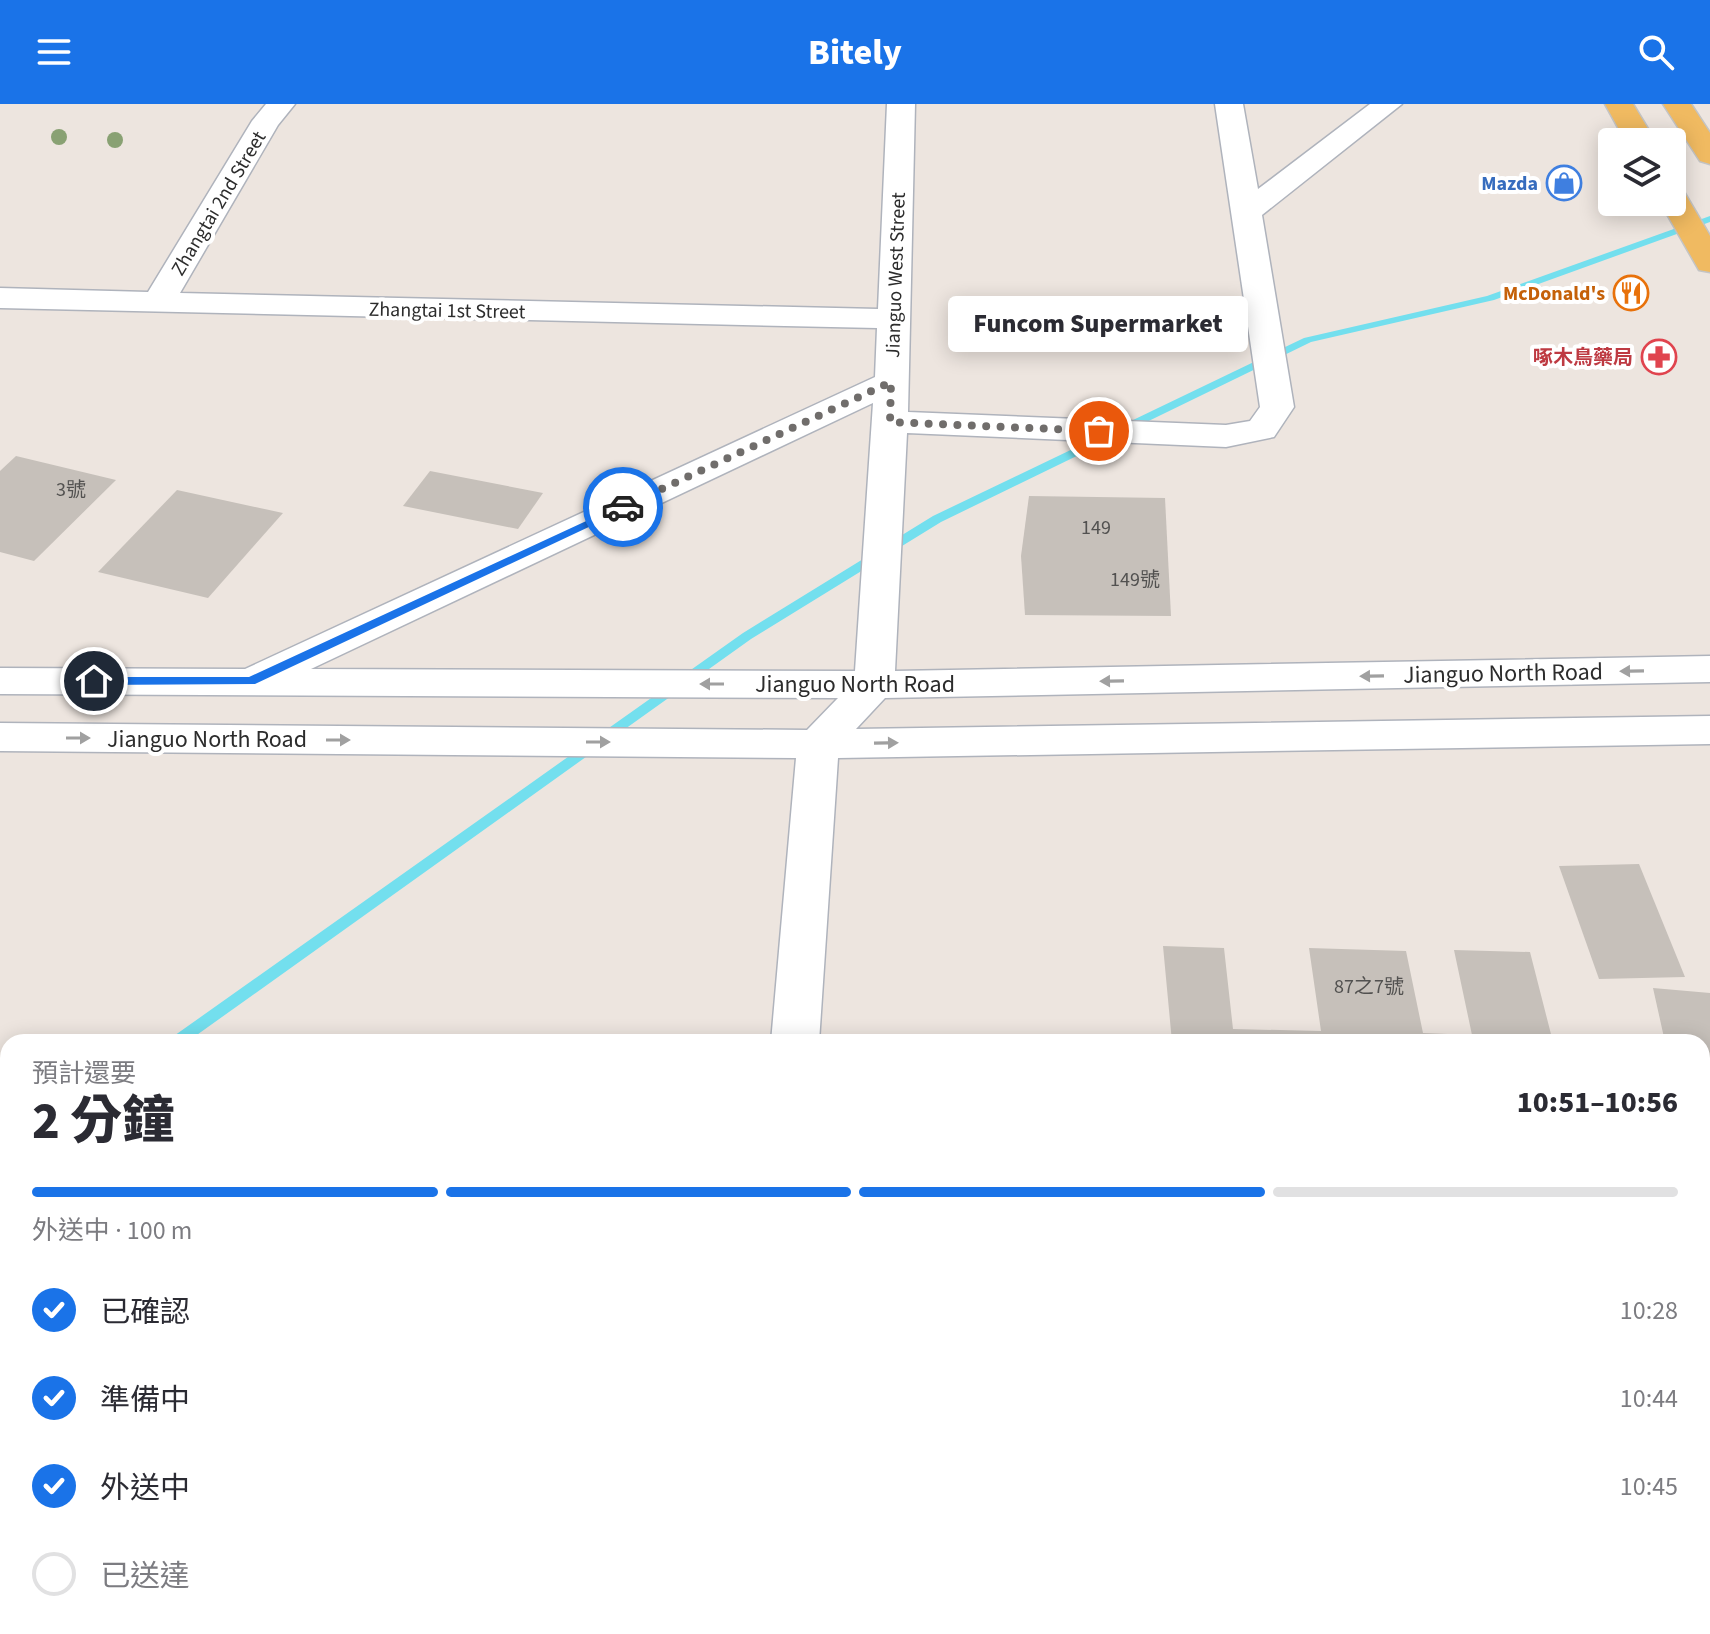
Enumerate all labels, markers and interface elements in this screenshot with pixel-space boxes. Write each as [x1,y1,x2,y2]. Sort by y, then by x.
text: Bitely [808,27,902,78]
icon: menu [32,30,76,74]
icon: search [1634,30,1678,74]
street label: Zhangtai 2nd Street [165,126,273,281]
map controls [1598,128,1686,216]
button: layers [1598,128,1686,216]
shop icon: Mazda [1545,164,1583,202]
place label: Mazda [1481,170,1538,198]
street label: Jianguo West Street [879,191,913,358]
restaurant icon: McDonald's [1612,274,1650,312]
place label: McDonald's [1503,280,1605,308]
callout: Funcom Supermarket [949,295,1249,351]
street label: Zhangtai 1st Street [368,296,526,326]
text: Funcom Supermarket [973,305,1223,342]
pharmacy icon: 啄木鳥藥局 [1640,338,1678,376]
place label: 啄木鳥藥局 [1533,344,1633,372]
pin [1065,397,1133,465]
icon: bag [1077,409,1121,453]
courier [583,467,663,547]
house number: 3號 [56,476,86,504]
icon: car [601,485,645,529]
house number: 149 [1081,514,1111,542]
house number: 149號 [1110,566,1160,594]
pin [60,647,128,715]
street label: Jianguo North Road [1403,654,1603,693]
icon: home [72,659,116,703]
one-way arrow [1619,665,1644,677]
street label: Jianguo North Road [755,667,955,702]
one-way arrow [1359,669,1384,682]
one-way arrow [1099,674,1124,687]
one-way arrow [699,678,724,690]
street label: Jianguo North Road [107,722,307,757]
one-way arrow [66,732,91,744]
one-way arrow [326,734,351,746]
one-way arrow [586,736,611,749]
one-way arrow [874,737,899,749]
house number: 87之7號 [1334,973,1404,1001]
text: 預計還要 [32,1055,136,1092]
text: 10:51–10:56 [1517,1081,1678,1124]
text: 2 分鐘 [32,1085,174,1159]
text: 外送中 · 100 m [32,1212,192,1249]
icon: check [32,1288,76,1332]
text: 已確認 [100,1291,190,1334]
text: 10:28 [1620,1292,1678,1329]
icon: check [32,1376,76,1420]
text: 準備中 [100,1379,190,1422]
text: 10:44 [1620,1380,1678,1417]
icon: check [32,1464,76,1508]
text: 外送中 [100,1467,190,1510]
text: 10:45 [1620,1468,1678,1505]
text: 已送達 [100,1555,190,1598]

